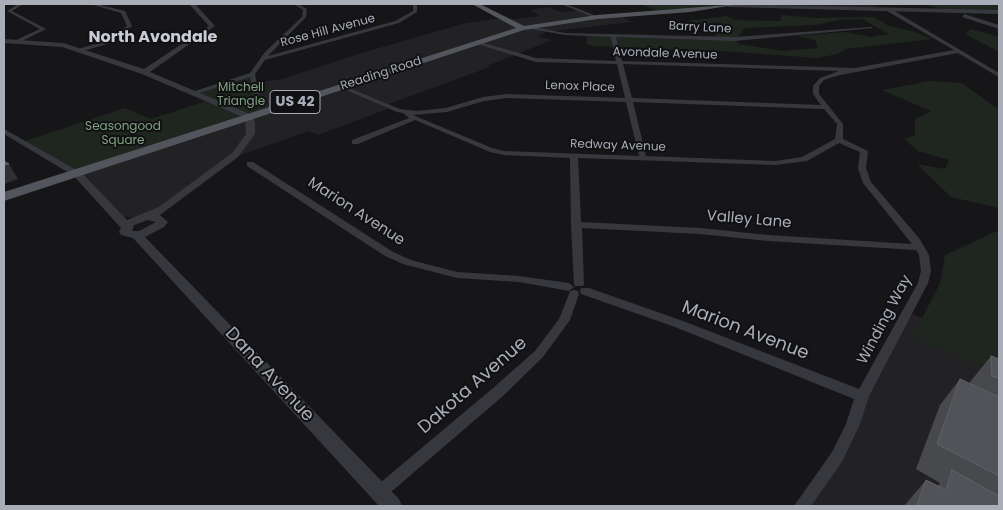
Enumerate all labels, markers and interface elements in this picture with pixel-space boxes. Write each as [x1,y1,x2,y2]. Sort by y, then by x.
street label: Rose Hill Avenue [279,11,377,51]
street label: Barry Lane [668,19,732,37]
district label: North Avondale [89,28,217,48]
street label: Avondale Avenue [612,45,718,63]
street label: Reading Road [339,54,423,94]
street label: Lenox Place [545,79,615,95]
park label: Mitchell Triangle [217,81,265,109]
road number: US 42 [270,90,320,114]
park label: Seasongood Square [85,120,161,148]
street label: Redway Avenue [570,137,666,155]
street label: Marion Avenue [304,174,408,250]
street label: Valley Lane [706,207,792,233]
street label: Winding Way [854,272,916,368]
street label: Marion Avenue [678,297,812,365]
street label: Dana Avenue [220,323,318,427]
street label: Dakota Avenue [414,333,532,439]

